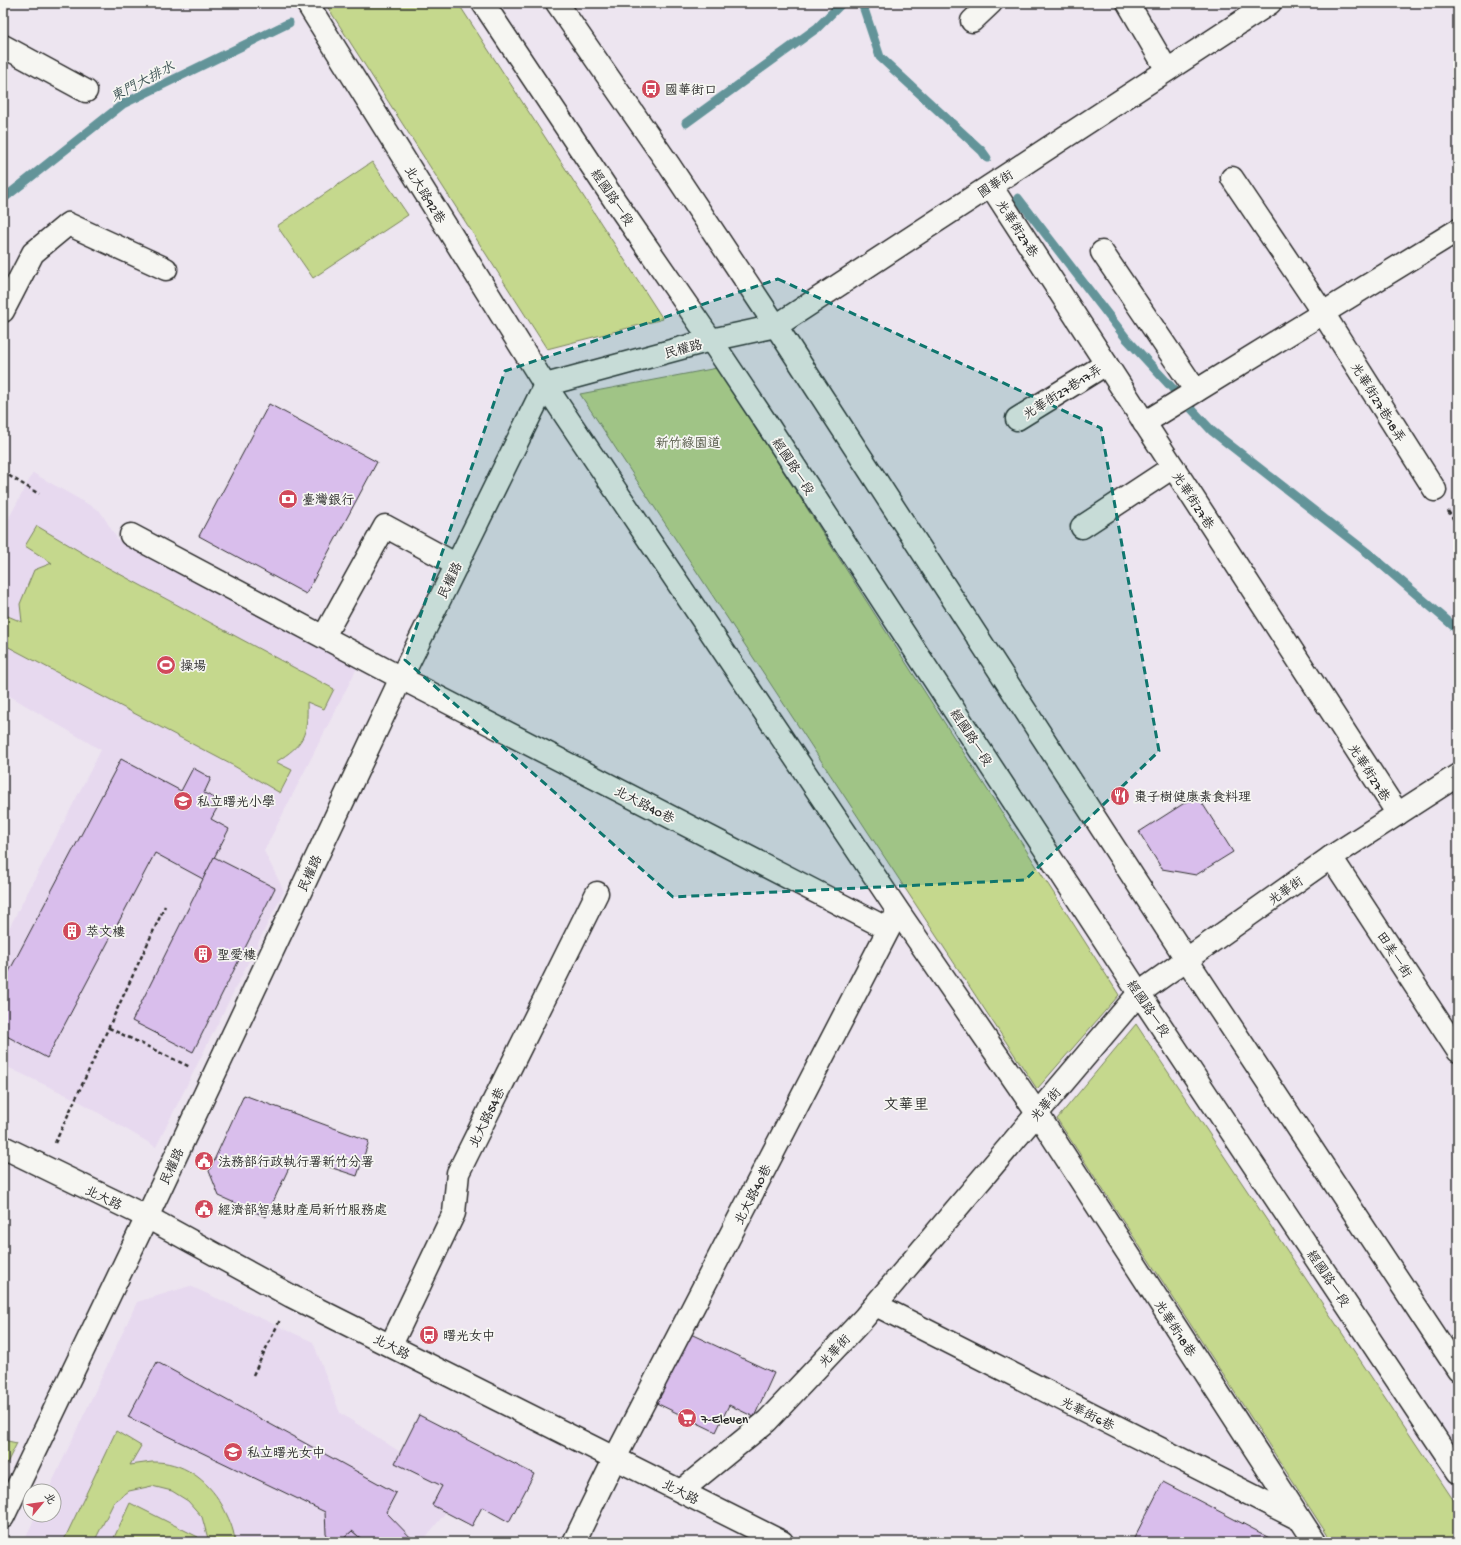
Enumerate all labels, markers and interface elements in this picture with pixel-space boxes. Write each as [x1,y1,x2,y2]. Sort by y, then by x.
water label: 東門大排水 [108,58,179,107]
bus stop icon: 國華街口 [640,78,662,100]
place label: 國華街口 [665,83,717,99]
street label: 北大路92巷 [400,163,448,227]
street label: 經國路一段 [587,167,636,230]
street label: 國華街 [975,167,1017,202]
street label: 光華街27巷 [992,197,1041,261]
street label: 民權路 [662,336,704,363]
street label: 光華街27巷18弄 [1347,360,1408,446]
street label: 光華街27巷17弄 [1021,362,1106,423]
street label: 經國路一段 [768,435,817,499]
park label: 新竹綠園道 [655,436,721,452]
street label: 光華街27巷 [1168,469,1217,533]
bank icon: 臺灣銀行 [277,488,299,510]
place label: 臺灣銀行 [302,492,354,509]
street label: 民權路 [434,559,467,602]
sports icon: 操場 [155,654,177,676]
place label: 操場 [180,659,206,675]
street label: 經國路一段 [946,706,995,770]
street label: 光華街27巷 [1344,741,1393,805]
street label: 北大路40巷 [611,784,677,828]
restaurant icon: 棗子樹健康素食料理 [1109,785,1131,807]
school or university icon: 私立曙光小學 [172,790,194,812]
place label: 棗子樹健康素食料理 [1134,790,1251,806]
place label: 私立曙光小學 [197,794,275,811]
street label: 民權路 [294,852,326,895]
street label: 光華街 [1266,874,1307,909]
building icon: 萃文樓 [61,920,83,942]
place label: 萃文樓 [86,925,125,941]
street label: 田美一街 [1372,929,1414,981]
building icon: 聖愛樓 [192,943,214,965]
place label: 聖愛樓 [217,948,256,964]
street label: 經國路一段 [1123,978,1172,1041]
street label: 北大路54巷 [466,1085,509,1151]
street label: 光華街 [1028,1085,1065,1125]
district label: 文華里 [883,1097,929,1115]
street label: 民權路 [156,1145,188,1188]
public building icon: 法務部行政執行署新竹分署 [193,1150,215,1172]
place label: 法務部行政執行署新竹分署 [218,1154,374,1171]
street label: 北大路40巷 [732,1162,776,1228]
street label: 北大路 [82,1183,124,1215]
public building icon: 經濟部智慧財產局新竹服務處 [193,1198,215,1220]
place label: 經濟部智慧財產局新竹服務處 [218,1203,387,1219]
street label: 經國路一段 [1303,1248,1352,1311]
street label: 光華街18巷 [1150,1298,1199,1360]
bus stop icon: 曙光女中 [418,1324,440,1346]
place label: 曙光女中 [443,1329,495,1345]
street label: 北大路 [370,1332,412,1364]
street label: 光華街 [816,1332,855,1371]
street label: 光華街6巷 [1057,1394,1117,1435]
supermarket icon: 7-Eleven [676,1407,698,1429]
place label: 7-Eleven [700,1413,749,1428]
school or university icon: 私立曙光女中 [222,1441,244,1463]
place label: 私立曙光女中 [247,1446,325,1462]
street label: 北大路 [659,1477,701,1509]
north arrow [22,1483,62,1523]
text: 北 [41,1491,57,1507]

